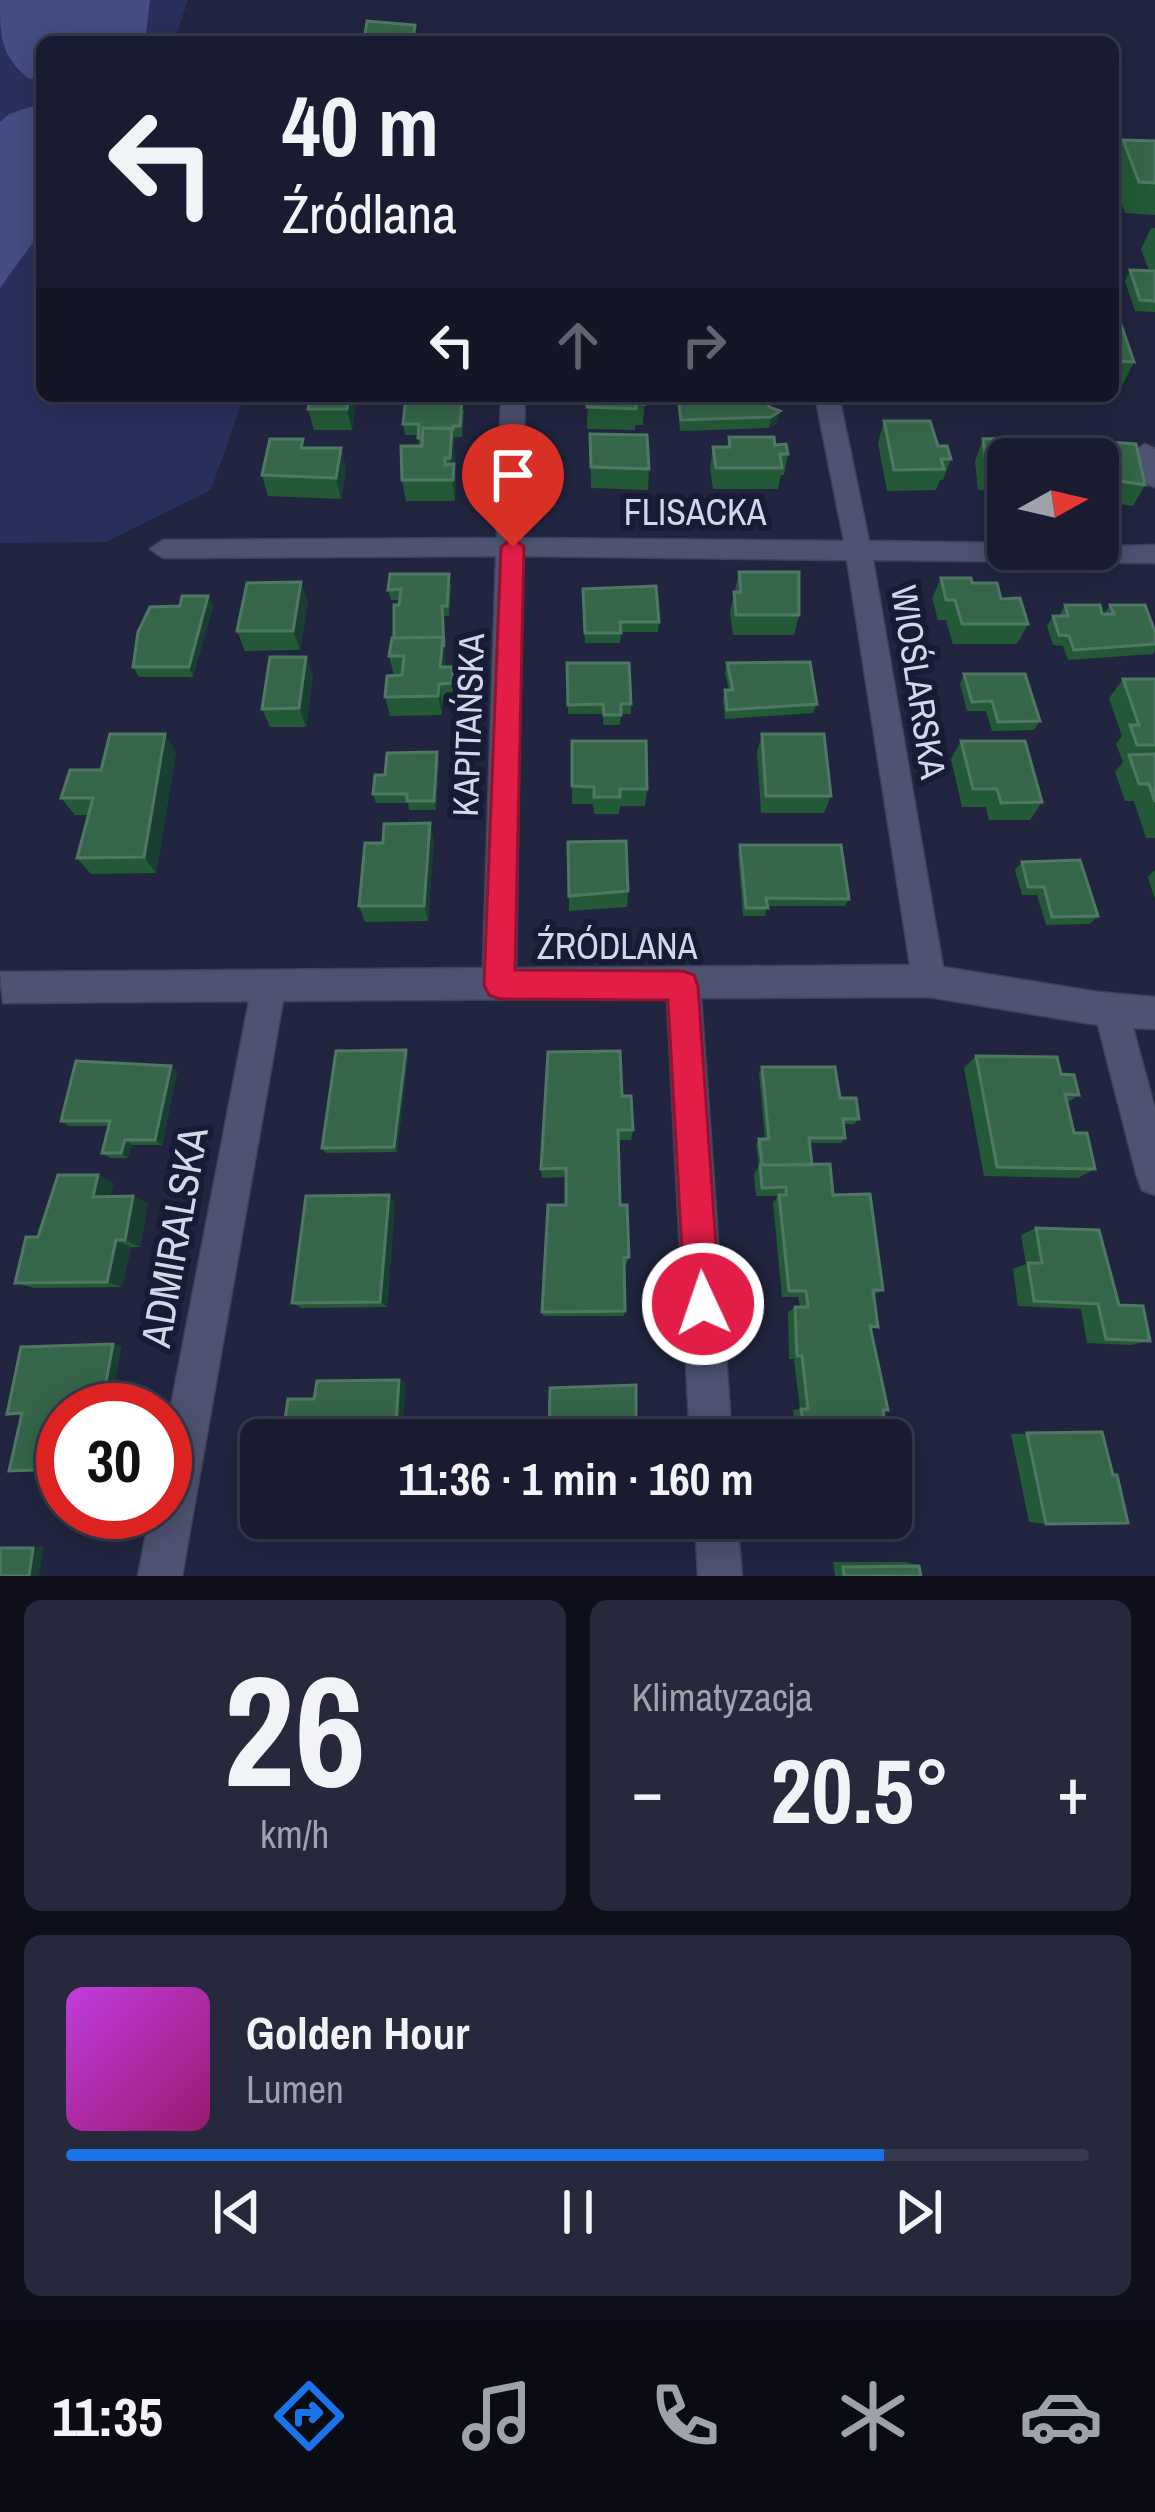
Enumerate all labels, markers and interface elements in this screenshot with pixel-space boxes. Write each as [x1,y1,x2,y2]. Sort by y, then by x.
text: 40 m [282,69,439,182]
icon: left [84,84,240,240]
text: Źródlana [282,177,457,250]
icon: left [419,312,485,378]
icon: ahead [545,312,611,378]
icon: right [671,312,737,378]
pin [462,424,564,547]
north arrow [987,438,1119,570]
map controls [987,438,1119,570]
icon: arrive [480,442,546,508]
street label: FLISACKA [624,488,767,536]
street label: WIOŚLARSKA [880,582,958,782]
street label: KAPITAŃSKA [441,632,495,817]
street label: ŹRÓDLANA [537,922,698,970]
street label: ADMIRALSKA [127,1122,221,1352]
position arrow [640,1241,766,1367]
speed limit sign: 30 [36,1383,192,1539]
text: 11:36 · 1 min · 160 m [399,1448,753,1509]
text: 26 [224,1625,366,1835]
text: Klimatyzacja [632,1671,813,1723]
text: 20.5° [770,1730,950,1851]
text: − [632,1746,663,1835]
text: + [1057,1746,1089,1835]
text: km/h [260,1808,329,1860]
text: Golden Hour [246,2002,469,2063]
text: Lumen [246,2063,344,2115]
icon: previous [204,2179,270,2245]
icon: pause [545,2179,611,2245]
icon: next [886,2179,952,2245]
icon: directions [267,2374,351,2458]
icon: music [455,2374,539,2458]
icon: phone [643,2374,727,2458]
icon: climate [831,2374,915,2458]
icon: car [1019,2374,1103,2458]
text: 11:35 [52,2380,163,2453]

